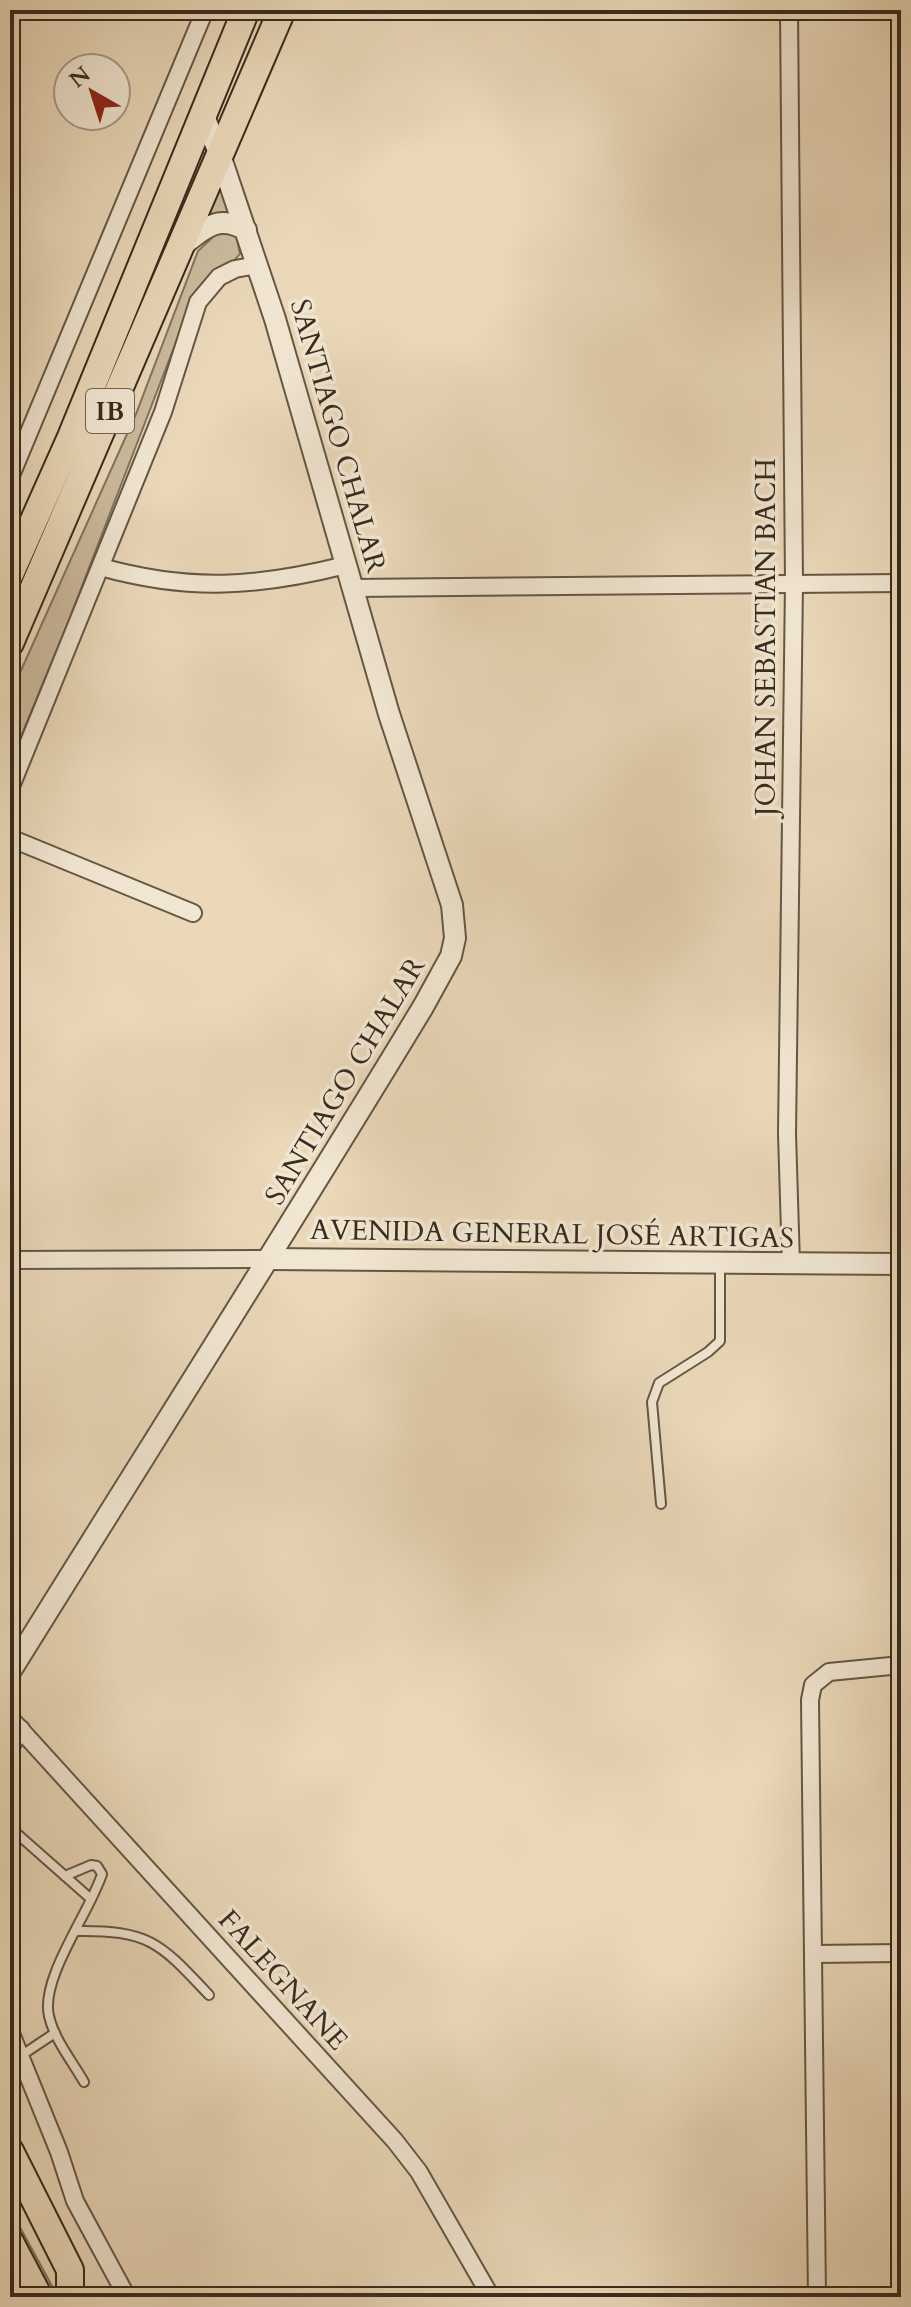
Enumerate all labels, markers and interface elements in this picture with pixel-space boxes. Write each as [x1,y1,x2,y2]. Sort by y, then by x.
north arrow [52,52,132,132]
text: N [63,60,97,95]
street label: SANTIAGO CHALAR [281,295,395,578]
road number: IB [86,389,134,433]
street label: JOHAN SEBASTIAN BACH [747,458,785,820]
street label: SANTIAGO CHALAR [256,950,434,1212]
street label: AVENIDA GENERAL JOSÉ ARTIGAS [310,1211,794,1257]
street label: FALEGNANE [210,1901,356,2059]

